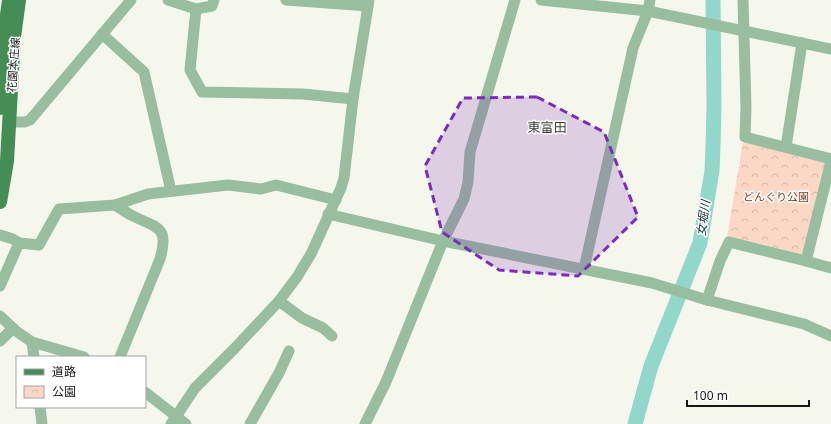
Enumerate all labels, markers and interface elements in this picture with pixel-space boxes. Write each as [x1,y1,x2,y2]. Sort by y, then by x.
street label: 花園本庄線 [4,37,22,93]
district label: 東富田 [527,118,567,136]
park label: どんぐり公園 [743,189,809,204]
water label: 女堀川 [692,197,714,237]
legend [16,356,146,408]
text: 道路 [52,363,76,380]
scale bar [687,382,809,408]
text: 公園 [52,383,76,400]
text: 100 m [693,387,728,404]

